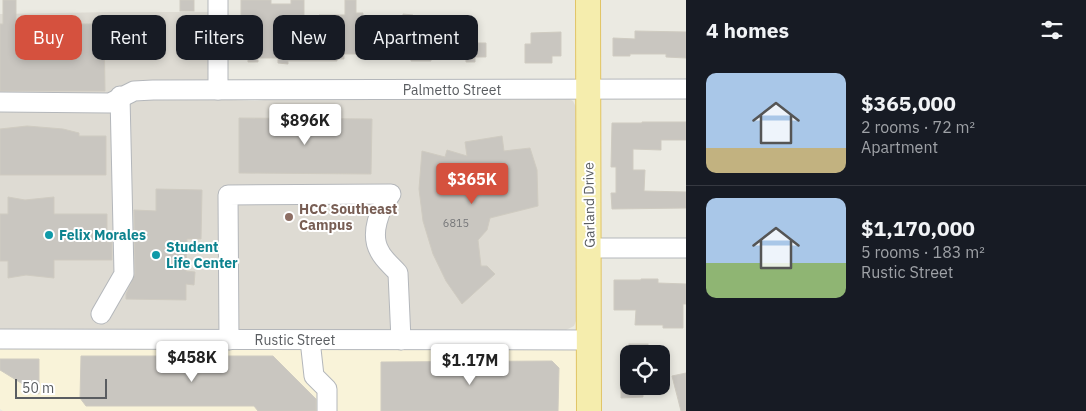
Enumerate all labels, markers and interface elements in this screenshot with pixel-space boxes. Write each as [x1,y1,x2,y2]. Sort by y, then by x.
chip: Buy [15,15,82,60]
chip: Rent [92,15,166,60]
chip: Filters [176,15,263,60]
chip: New [273,15,345,60]
chip: Apartment [355,15,478,60]
text: 4 homes [706,16,789,44]
icon: filters [1038,16,1066,44]
street label: Palmetto Street [403,81,501,99]
text: $365,000 [861,89,956,117]
icon: home [746,93,806,153]
pin: $896K [270,104,340,146]
text: $896K [280,110,330,130]
text: 2 rooms · 72 m² [861,117,975,137]
text: Apartment [861,137,938,157]
pin: $365K [437,162,507,205]
street label: Garland Drive [579,162,599,248]
text: $365K [447,169,497,189]
place label: HCC Southeast Campus [299,200,397,234]
marker: HCC Southeast Campus [283,211,295,223]
text: $1,170,000 [861,214,975,242]
house number: 6815 [443,216,469,230]
icon: home [746,218,806,278]
place label: Felix Morales [59,226,146,244]
marker: Felix Morales [43,229,55,241]
place label: Student Life Center [166,238,238,272]
text: 5 rooms · 183 m² [861,242,985,262]
marker: Student Life Center [150,249,162,261]
text: Rustic Street [861,262,953,282]
street label: Rustic Street [255,331,335,349]
pin: $458K [157,340,227,383]
pin: $1.17M [429,344,511,386]
map controls [620,345,670,395]
button: locate [620,345,670,395]
text: $458K [167,347,217,367]
text: $1.17M [442,350,498,370]
scale bar [15,376,108,399]
text: 50 m [22,379,54,397]

